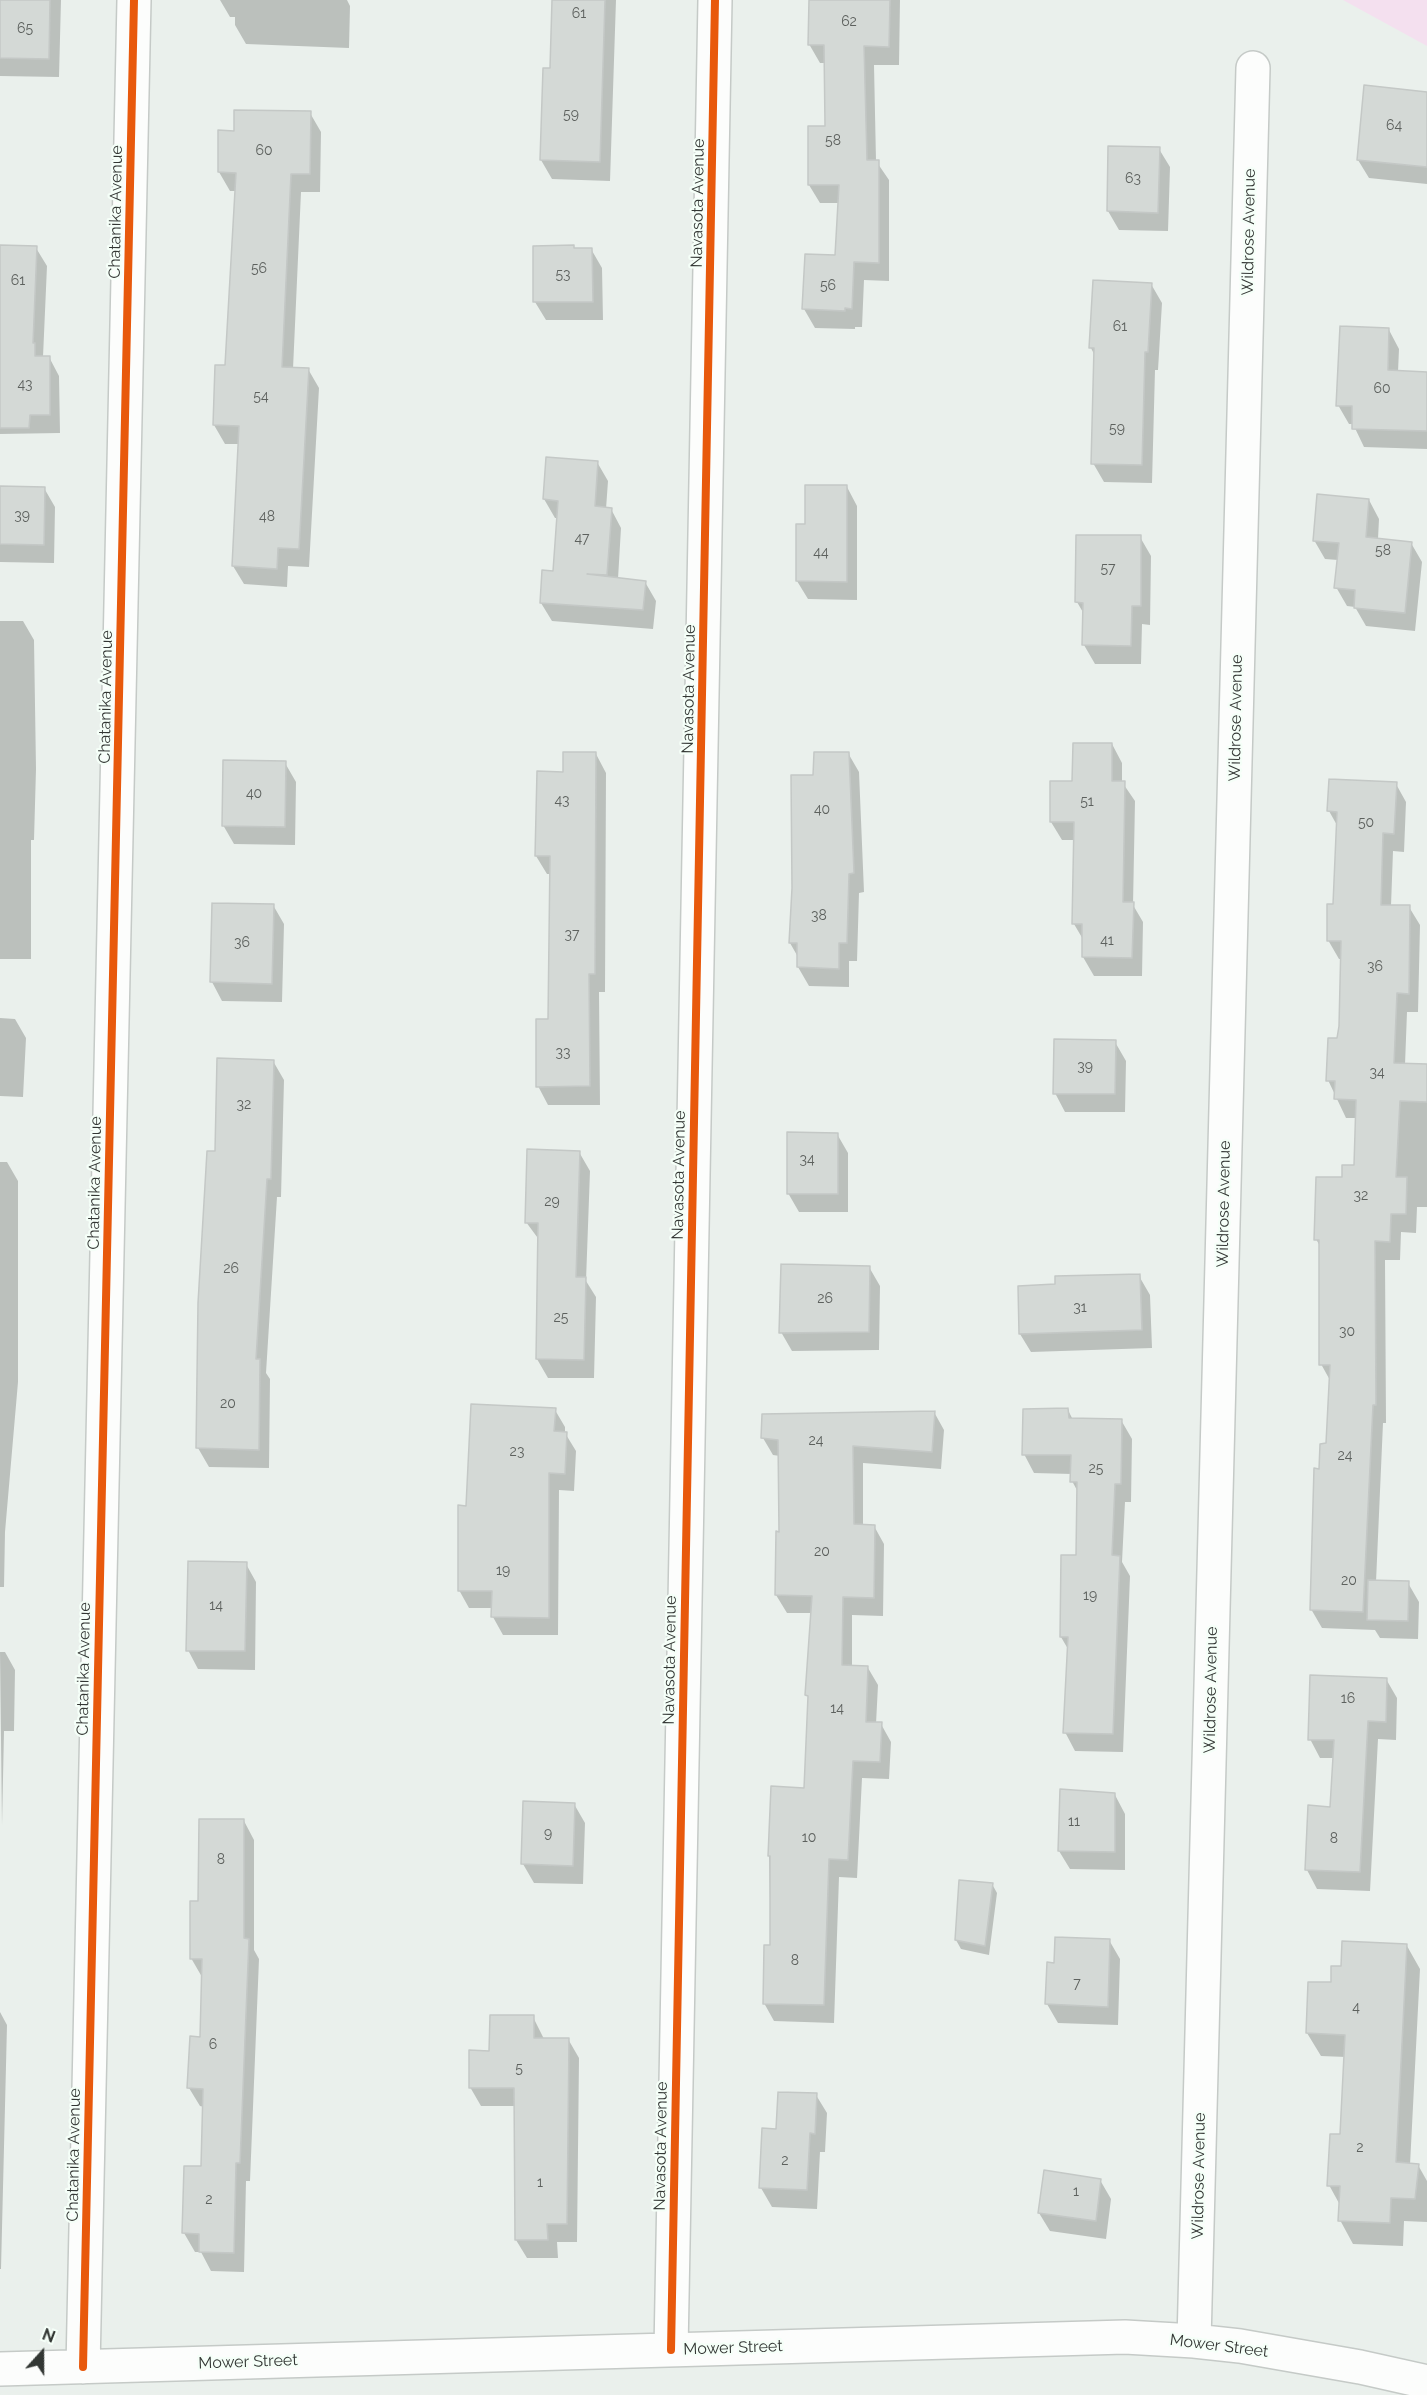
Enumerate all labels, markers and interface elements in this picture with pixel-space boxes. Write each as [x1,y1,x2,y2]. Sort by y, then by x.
house number: 61 [572,6,586,22]
house number: 62 [841,14,857,30]
house number: 65 [17,21,33,37]
house number: 59 [563,107,579,123]
house number: 64 [1386,118,1402,134]
house number: 58 [825,133,841,149]
street label: Navasota Avenue [687,138,709,268]
house number: 60 [255,143,273,159]
street label: Chatanika Avenue [105,145,127,279]
street label: Wildrose Avenue [1238,168,1260,296]
house number: 63 [1125,171,1141,187]
house number: 56 [251,261,267,277]
house number: 53 [555,267,571,283]
house number: 61 [11,273,25,289]
house number: 56 [820,278,836,294]
house number: 61 [1113,319,1127,335]
house number: 43 [17,377,33,393]
house number: 60 [1373,381,1391,397]
house number: 54 [253,389,269,405]
house number: 59 [1109,421,1125,437]
house number: 39 [14,508,30,524]
house number: 48 [259,509,275,525]
house number: 47 [574,531,590,547]
house number: 58 [1375,543,1391,559]
house number: 44 [813,545,829,561]
house number: 57 [1100,561,1116,577]
street label: Navasota Avenue [678,624,700,754]
street label: Chatanika Avenue [95,630,117,764]
street label: Wildrose Avenue [1225,654,1247,782]
house number: 40 [246,786,262,802]
house number: 43 [554,793,570,809]
house number: 51 [1080,794,1094,810]
house number: 40 [814,802,830,818]
house number: 50 [1358,815,1374,831]
house number: 38 [811,908,827,924]
house number: 37 [565,927,579,943]
house number: 41 [1100,933,1114,949]
house number: 36 [234,935,250,951]
house number: 36 [1367,959,1383,975]
house number: 33 [556,1045,570,1061]
house number: 39 [1077,1059,1093,1075]
house number: 34 [1369,1065,1385,1081]
house number: 32 [237,1097,251,1113]
street label: Navasota Avenue [668,1110,690,1240]
street label: Chatanika Avenue [84,1116,106,1250]
street label: Wildrose Avenue [1213,1140,1235,1268]
house number: 34 [799,1152,815,1168]
house number: 32 [1354,1188,1368,1204]
house number: 29 [544,1194,560,1210]
house number: 26 [223,1261,239,1277]
house number: 26 [817,1291,833,1307]
house number: 31 [1073,1300,1087,1316]
house number: 25 [554,1310,568,1326]
house number: 30 [1339,1324,1355,1340]
house number: 20 [220,1396,236,1412]
house number: 24 [809,1433,823,1449]
house number: 23 [510,1444,524,1460]
house number: 24 [1338,1448,1352,1464]
house number: 25 [1089,1461,1103,1477]
house number: 20 [814,1544,830,1560]
house number: 19 [496,1563,510,1579]
house number: 20 [1341,1573,1357,1589]
house number: 19 [1083,1588,1097,1604]
street label: Navasota Avenue [659,1595,681,1725]
house number: 14 [209,1598,223,1614]
street label: Chatanika Avenue [73,1602,95,1736]
street label: Wildrose Avenue [1200,1626,1222,1754]
house number: 16 [1341,1691,1355,1707]
house number: 14 [830,1701,844,1717]
house number: 11 [1068,1814,1080,1830]
house number: 9 [544,1826,552,1842]
house number: 10 [802,1830,816,1846]
house number: 8 [1330,1831,1338,1847]
house number: 8 [217,1852,225,1868]
house number: 8 [791,1953,799,1969]
house number: 7 [1073,1976,1081,1992]
house number: 4 [1352,2000,1360,2016]
house number: 6 [209,2037,217,2053]
house number: 5 [515,2061,523,2077]
street label: Navasota Avenue [650,2081,672,2211]
street label: Chatanika Avenue [63,2088,85,2222]
street label: Wildrose Avenue [1188,2112,1210,2240]
house number: 2 [1356,2140,1364,2156]
house number: 2 [781,2153,789,2169]
house number: 1 [537,2175,543,2191]
house number: 1 [1073,2184,1079,2200]
house number: 2 [205,2192,213,2208]
north arrow [12,2323,72,2383]
text: N [40,2325,58,2347]
street label: Mower Street [1169,2330,1269,2362]
street label: Mower Street [683,2337,783,2359]
street label: Mower Street [198,2351,298,2373]

